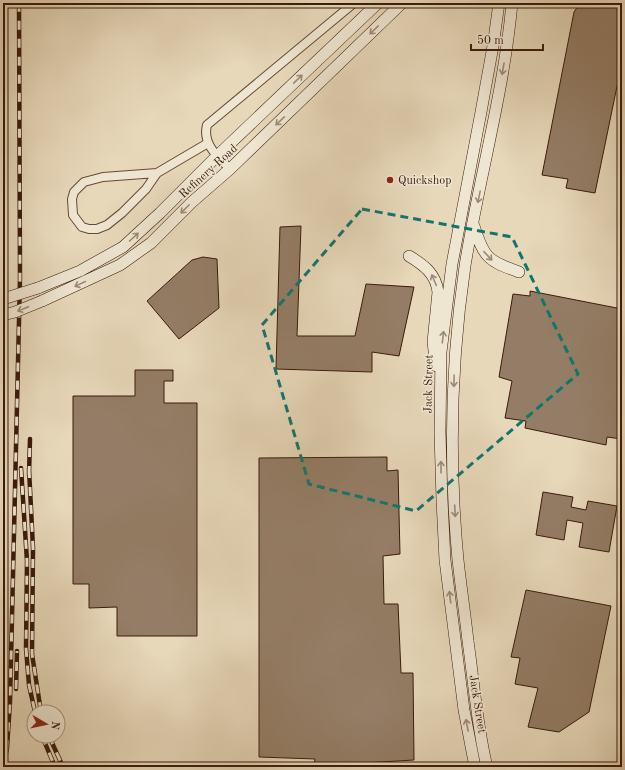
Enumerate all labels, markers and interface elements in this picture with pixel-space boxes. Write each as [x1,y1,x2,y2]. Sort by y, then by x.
one-way arrow [369,25,379,34]
scale bar [471,26,543,52]
text: 50 m [477,34,504,47]
one-way arrow [499,62,507,75]
one-way arrow [293,74,303,84]
one-way arrow [275,116,285,125]
street label: Refinery Road [177,143,240,201]
marker: Quickshop [385,175,395,185]
place label: Quickshop [398,175,451,187]
one-way arrow [474,190,482,203]
one-way arrow [180,204,190,214]
one-way arrow [129,232,139,242]
one-way arrow [483,251,493,261]
one-way arrow [430,275,438,287]
one-way arrow [74,281,86,288]
one-way arrow [17,306,29,314]
one-way arrow [439,331,447,344]
street label: Jack Street [422,354,436,414]
one-way arrow [451,374,458,387]
one-way arrow [437,461,445,474]
one-way arrow [452,504,459,517]
one-way arrow [446,591,454,604]
street label: Jack Street [466,674,488,734]
north arrow [26,704,66,744]
one-way arrow [463,719,471,732]
text: N [48,720,60,731]

